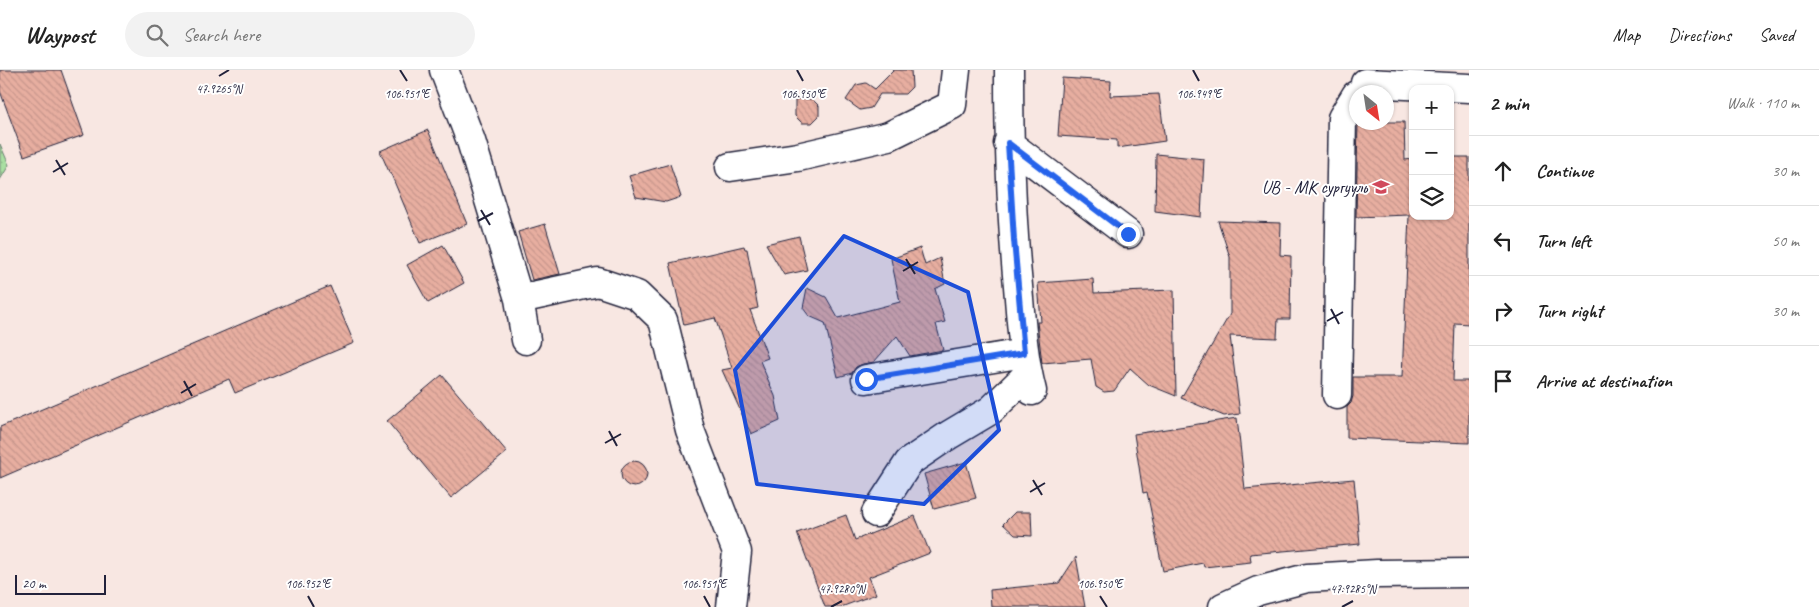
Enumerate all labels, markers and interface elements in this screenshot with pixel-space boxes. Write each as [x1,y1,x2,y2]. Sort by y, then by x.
search box [125,12,475,57]
text: Waypost [25,20,95,50]
icon: search [143,21,171,49]
text: Search here [183,23,260,47]
text: Map [1613,24,1640,46]
text: Directions [1668,24,1731,46]
text: Saved [1759,24,1794,46]
text: 47.9265°N [196,81,243,97]
north arrow [1349,85,1394,130]
map controls [1409,85,1454,220]
button: + [1409,85,1454,130]
text: 106.951°E [385,86,431,102]
text: 106.950°E [781,86,827,102]
text: 106.949°E [1177,86,1223,102]
text: 2 min [1489,90,1529,116]
text: Walk · 110 m [1727,93,1799,113]
button: − [1409,130,1454,175]
icon: ahead [1489,157,1517,185]
text: Continue [1536,159,1593,183]
text: 30 m [1772,161,1799,181]
button: layers [1409,175,1454,220]
place label: UB - MK сургууль [1262,176,1368,198]
school or university icon: UB - MK сургууль [1371,177,1391,197]
route end [1117,223,1140,246]
icon: left [1489,227,1517,255]
text: Turn left [1536,229,1591,253]
text: 50 m [1772,231,1799,251]
icon: right [1489,297,1517,325]
text: Turn right [1536,299,1603,323]
text: 30 m [1772,301,1799,321]
icon: arrive [1489,367,1517,395]
route start [855,368,878,391]
text: Arrive at destination [1536,369,1672,393]
scale bar [15,572,106,595]
text: 20 m [22,575,46,592]
text: 106.952°E [286,576,332,592]
text: 106.951°E [682,576,728,592]
text: 106.950°E [1078,576,1124,592]
text: 47.9280°N [819,581,866,597]
text: 47.9285°N [1330,581,1377,597]

